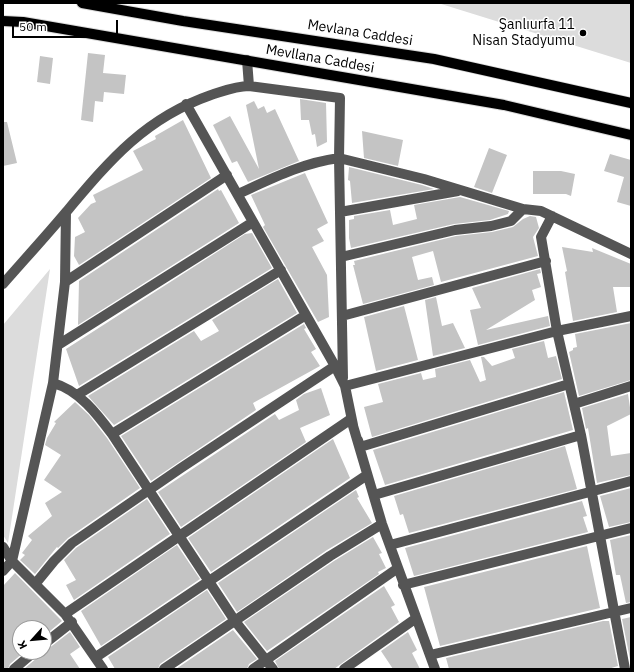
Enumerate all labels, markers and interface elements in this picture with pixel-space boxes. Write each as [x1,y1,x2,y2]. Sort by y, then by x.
scale bar [14,12,120,38]
street label: Mevlana Caddesi [306,16,414,50]
place label: Şanlıurfa 11 Nisan Stadyumu [472,17,575,50]
text: 50 m [19,19,47,34]
marker: Şanlıurfa 11 Nisan Stadyumu [578,28,588,38]
street label: Mevllana Caddesi [264,41,376,77]
north arrow [12,620,52,660]
text: K [14,638,30,652]

